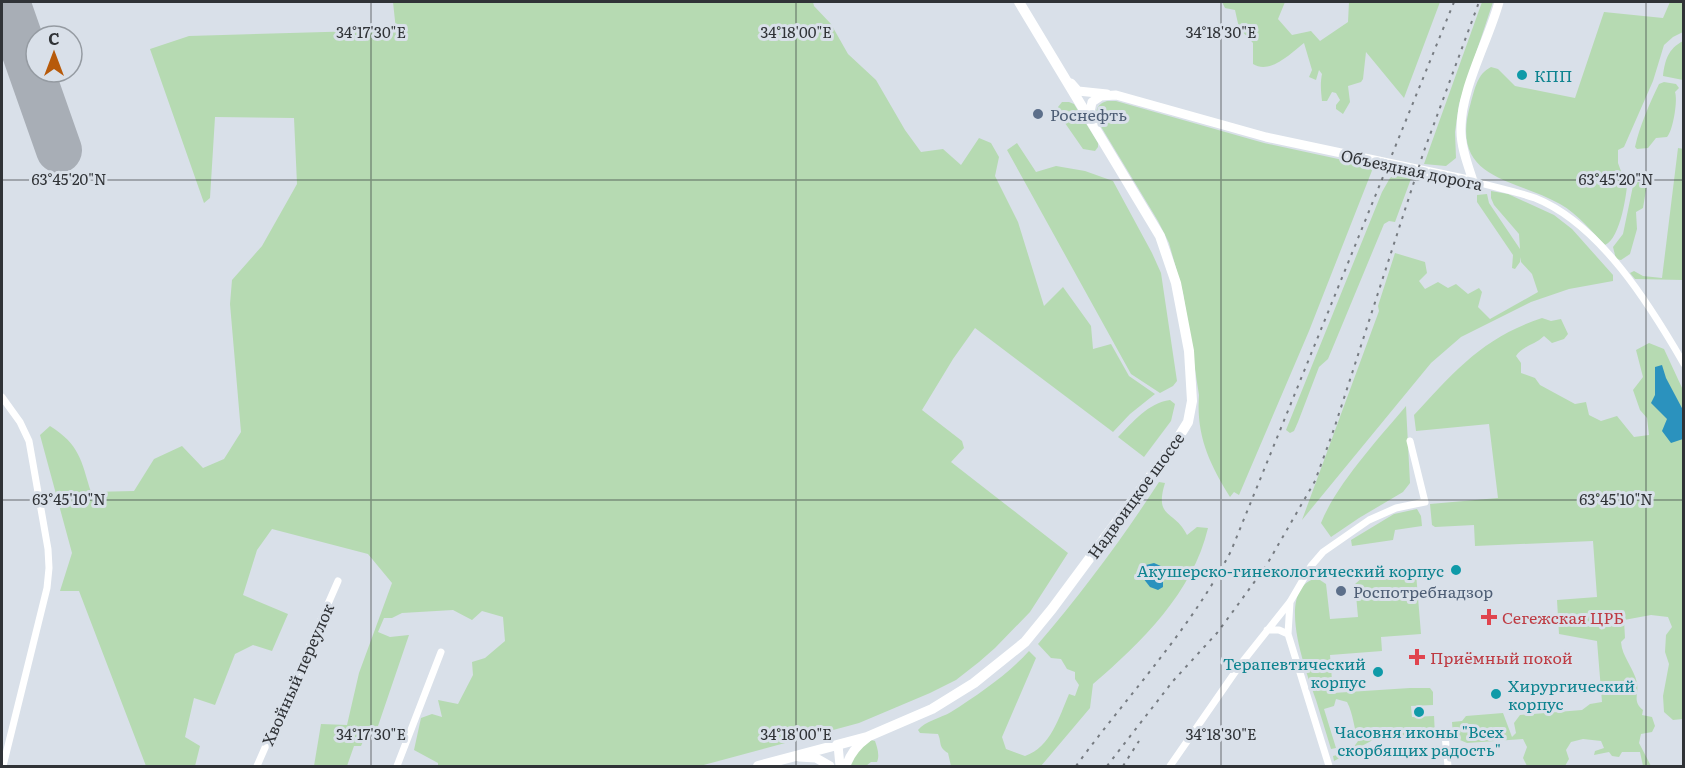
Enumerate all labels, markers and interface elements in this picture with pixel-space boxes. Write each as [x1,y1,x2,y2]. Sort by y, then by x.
text: 34°17'30"E [336,20,406,43]
text: 34°18'00"E [760,20,832,43]
text: 34°18'30"E [1186,20,1257,43]
north arrow [24,24,84,84]
text: С [48,26,60,50]
place label: КПП [1534,63,1572,87]
marker: КПП [1515,68,1529,82]
place label: Роснефть [1050,102,1127,126]
marker: Роснефть [1031,107,1045,121]
street label: Объездная дорога [1339,142,1485,196]
text: 63°45'20"N [31,167,107,190]
text: 63°45'20"N [1578,167,1654,190]
street label: Надвоицкое шоссе [1081,427,1189,563]
text: 63°45'10"N [32,487,106,510]
text: 63°45'10"N [1579,487,1653,510]
place label: Акушерско-гинекологический корпус [1137,558,1444,582]
marker: Акушерско-гинекологический корпус [1449,563,1463,577]
place label: Роспотребнадзор [1353,579,1493,603]
marker: Роспотребнадзор [1334,584,1348,598]
street label: Хвойный переулок [255,599,339,749]
place label: Сегежская ЦРБ [1502,605,1624,629]
marker: Сегежская ЦРБ [1480,608,1498,626]
place label: Приёмный покой [1430,645,1573,669]
marker: Приёмный покой [1408,648,1426,666]
place label: Терапевтический корпус [1223,651,1366,693]
marker: Терапевтический корпус [1371,665,1385,679]
place label: Хирургический корпус [1508,673,1635,715]
marker: Хирургический корпус [1489,687,1503,701]
marker: Часовня иконы "Всех скорбящих радость" [1412,705,1426,719]
place label: Часовня иконы "Всех скорбящих радость" [1334,719,1505,761]
text: 34°17'30"E [336,722,406,745]
text: 34°18'00"E [760,722,832,745]
text: 34°18'30"E [1186,722,1257,745]

